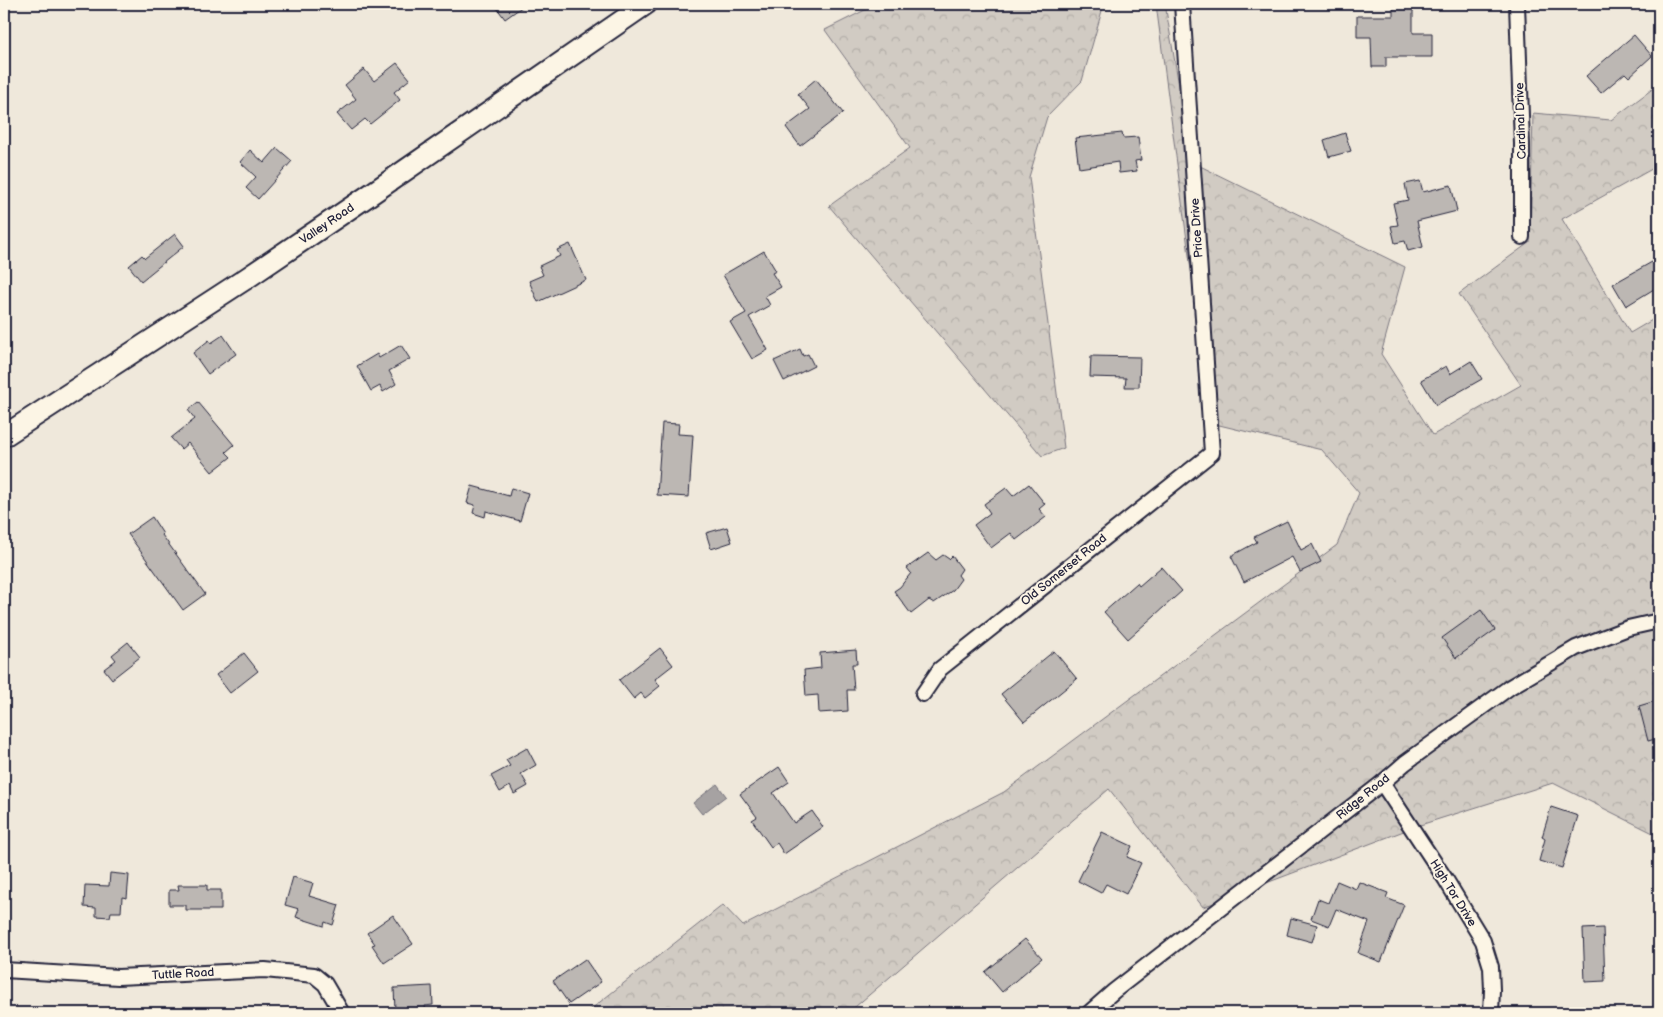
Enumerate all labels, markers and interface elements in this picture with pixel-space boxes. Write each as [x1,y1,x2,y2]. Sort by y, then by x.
street label: Cardinal Drive [1512,82,1530,160]
street label: Price Drive [1187,198,1207,258]
street label: Valley Road [297,200,357,248]
street label: Old Somerset Road [1018,531,1110,609]
street label: Ridge Road [1333,771,1393,823]
street label: High Tor Drive [1426,857,1480,929]
street label: Tuttle Road [151,965,215,983]

